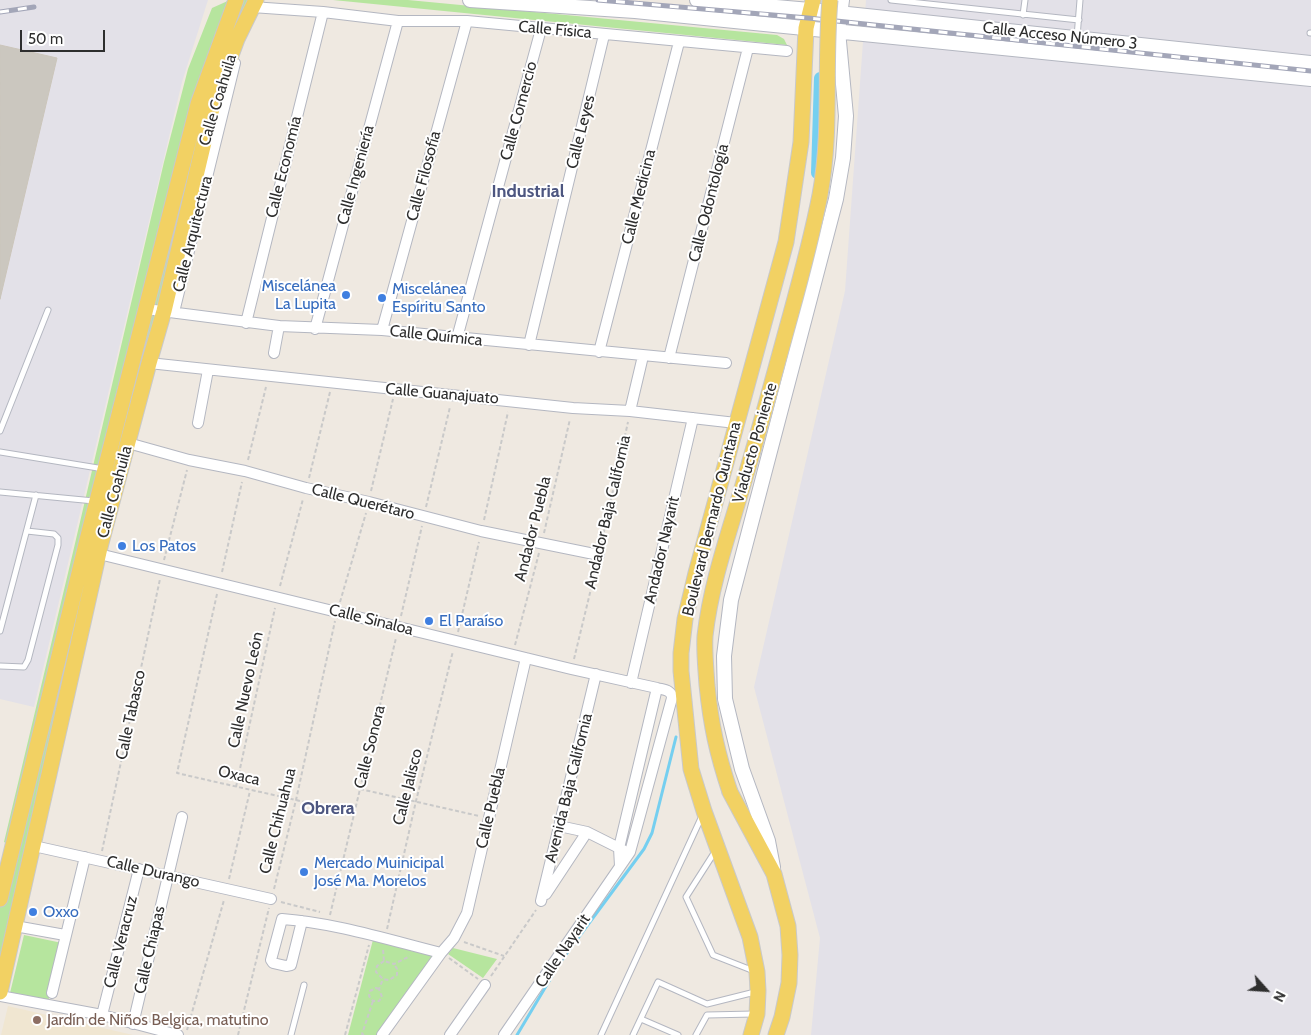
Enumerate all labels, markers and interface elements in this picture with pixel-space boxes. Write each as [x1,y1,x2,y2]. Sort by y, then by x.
street label: Calle Física [518,17,592,43]
street label: Calle Acceso Número 3 [982,18,1138,54]
scale bar [22,20,108,52]
text: 50 m [28,30,63,48]
street label: Calle Coahuila [195,52,241,148]
street label: Calle Comercio [497,59,541,163]
street label: Calle Leyes [563,93,599,171]
street label: Calle Economía [262,114,306,220]
street label: Calle Ingeniería [333,123,379,227]
street label: Calle Filosofía [403,129,445,223]
street label: Calle Odontología [685,142,733,264]
street label: Calle Medicina [618,147,660,247]
street label: Calle Arquitectura [169,174,217,294]
district label: Industrial [492,181,564,203]
place label: Miscelánea La Lupita [262,276,336,314]
place label: Miscelánea Espíritu Santo [392,279,486,317]
marker: Miscelánea La Lupita [340,289,352,301]
marker: Miscelánea Espíritu Santo [376,292,388,304]
street label: Calle Química [389,322,483,350]
street label: Calle Guanajuato [385,379,499,409]
street label: Viaducto Poniente [729,381,781,505]
street label: Boulevard Bernardo Quintana [679,420,745,618]
street label: Andador Baja California [581,433,635,591]
street label: Calle Coahuila [93,444,137,540]
street label: Andador Puebla [511,474,555,584]
street label: Calle Querétaro [310,480,416,524]
street label: Andador Nayarit [640,494,684,606]
place label: Los Patos [132,536,196,556]
marker: Los Patos [116,540,128,552]
street label: Calle Sinaloa [327,600,415,640]
place label: El Paraíso [439,611,503,631]
marker: El Paraíso [423,615,435,627]
street label: Calle Nuevo León [224,630,268,750]
street label: Calle Tabasco [112,668,150,762]
street label: Calle Sonora [350,703,390,791]
street label: Avenida Baja California [541,711,597,865]
street label: Calle Jalisco [389,747,427,827]
street label: Oxaca [216,762,262,790]
street label: Calle Chihuahua [256,766,300,876]
street label: Calle Puebla [472,766,510,850]
district label: Obrera [301,798,355,820]
street label: Calle Durango [105,852,201,892]
place label: Mercado Muinicipal José Ma. Morelos [314,853,444,891]
marker: Mercado Muinicipal José Ma. Morelos [298,866,310,878]
street label: Calle Veracruz [100,894,142,990]
place label: Oxxo [43,902,79,922]
street label: Calle Chiapas [131,904,169,996]
marker: Oxxo [27,906,39,918]
street label: Calle Nayarit [531,910,595,992]
north arrow [1241,965,1291,1015]
text: N [1269,988,1290,1005]
place label: Jardín de Niños Belgica, matutino [47,1010,268,1030]
marker: Jardín de Niños Belgica, matutino [31,1014,43,1026]

